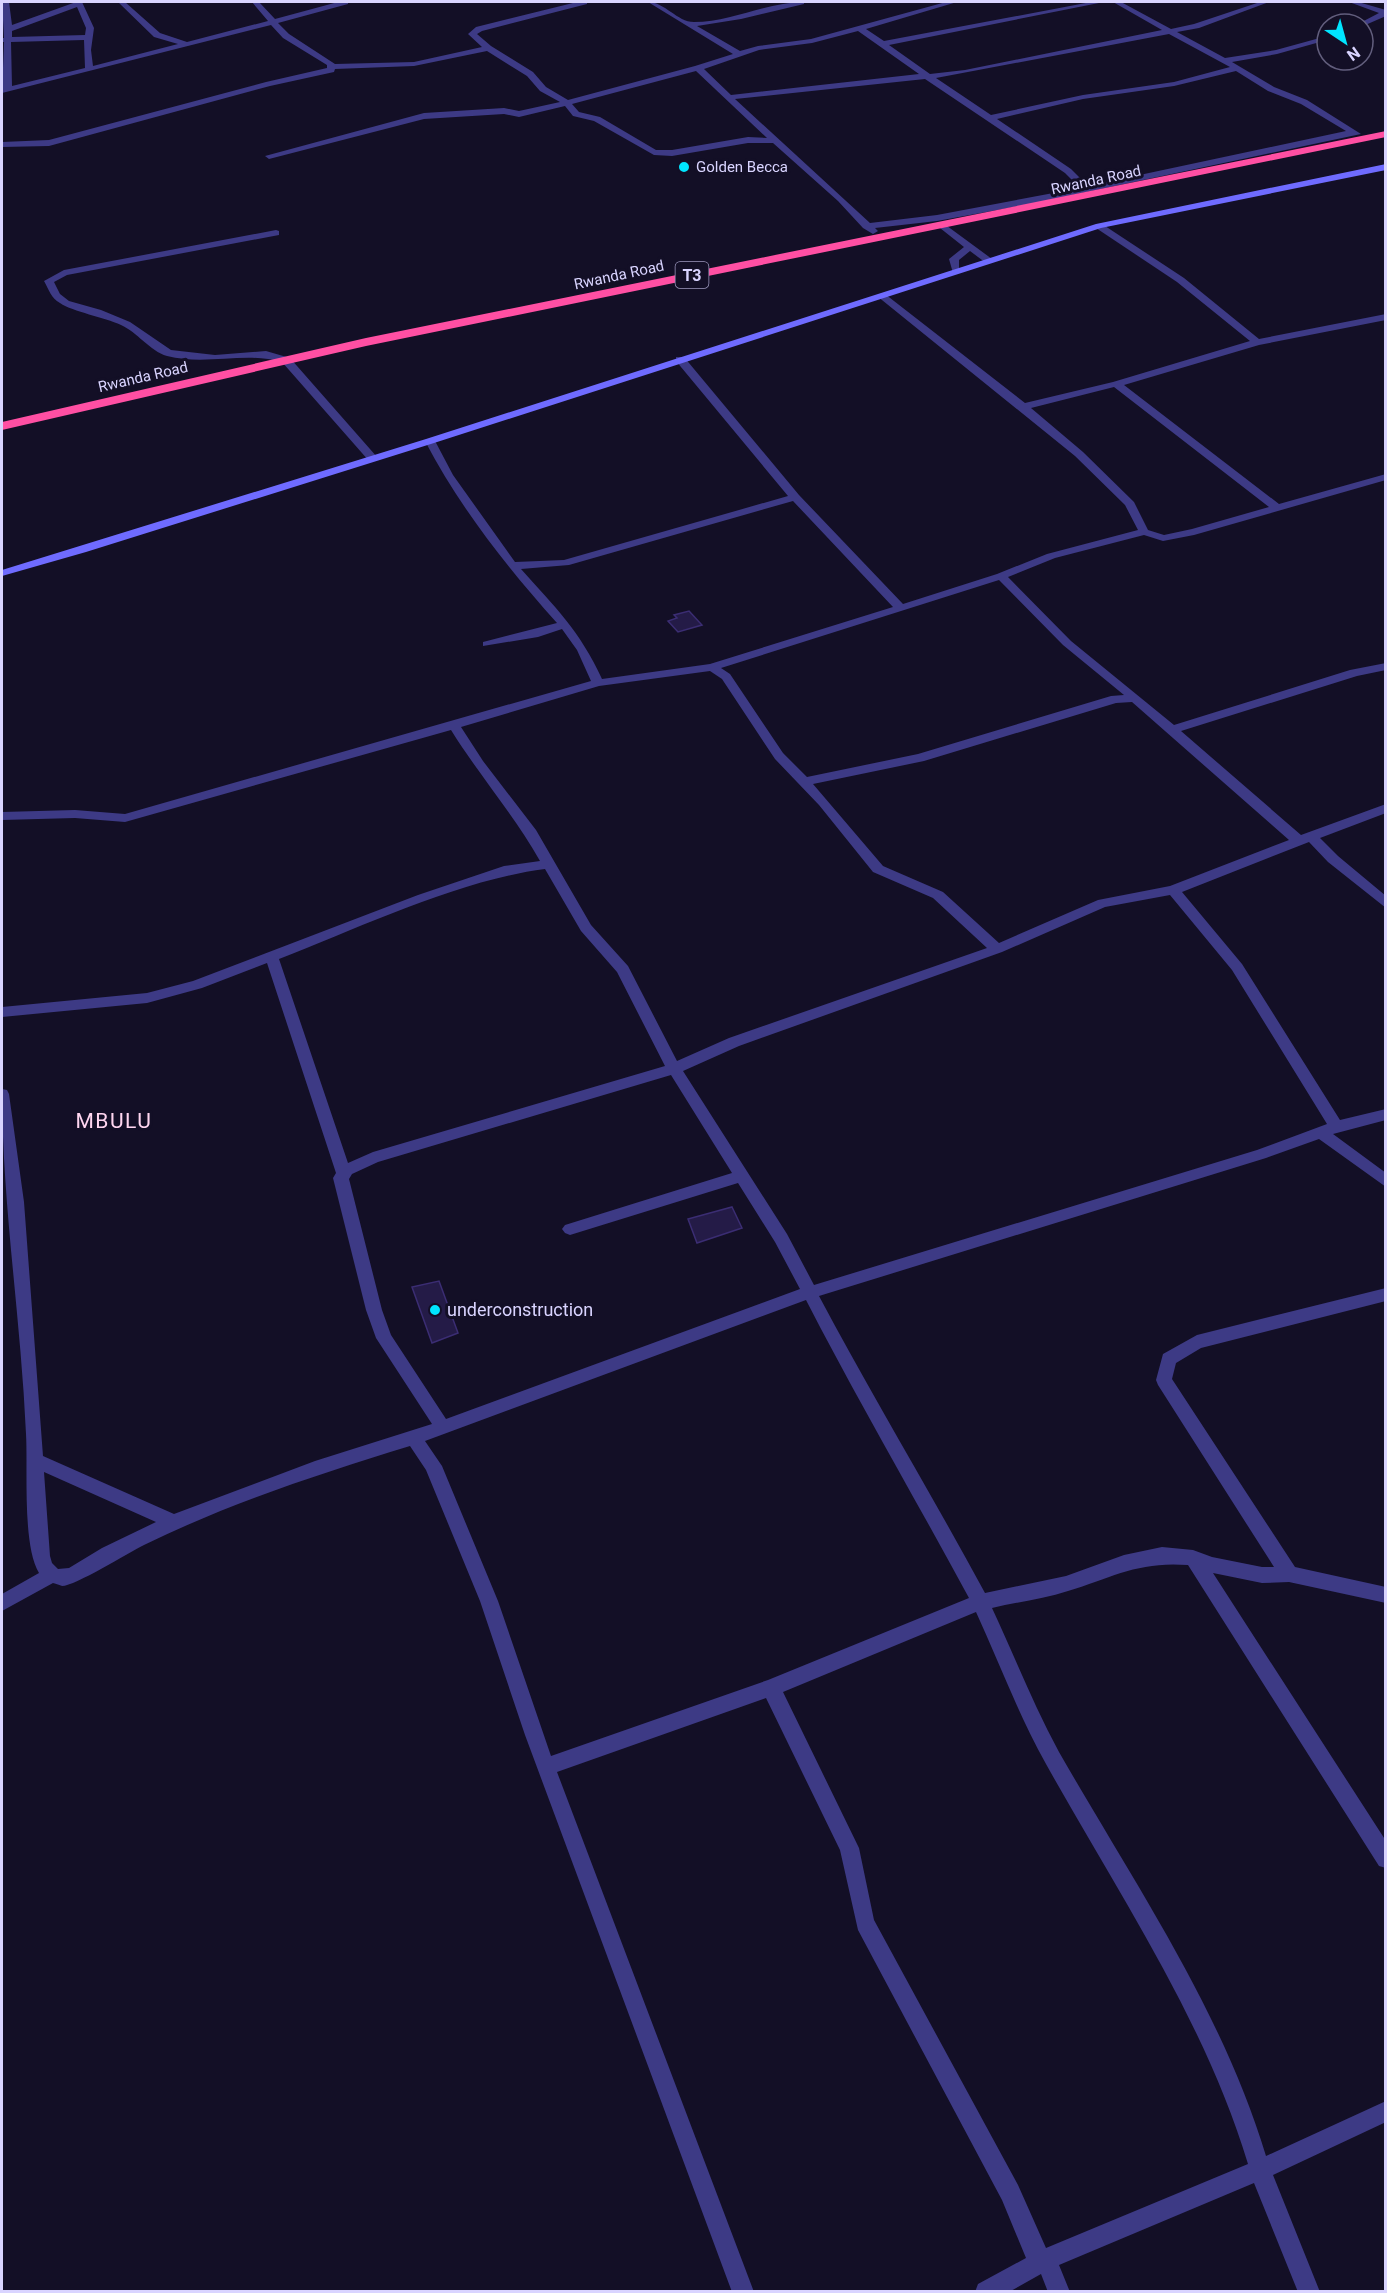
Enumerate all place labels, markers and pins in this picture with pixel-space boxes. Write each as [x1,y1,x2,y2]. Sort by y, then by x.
place label: Golden Becca [696,158,788,176]
marker: Golden Becca [677,160,691,174]
place label: underconstruction [447,1299,593,1320]
marker: underconstruction [428,1303,442,1317]

